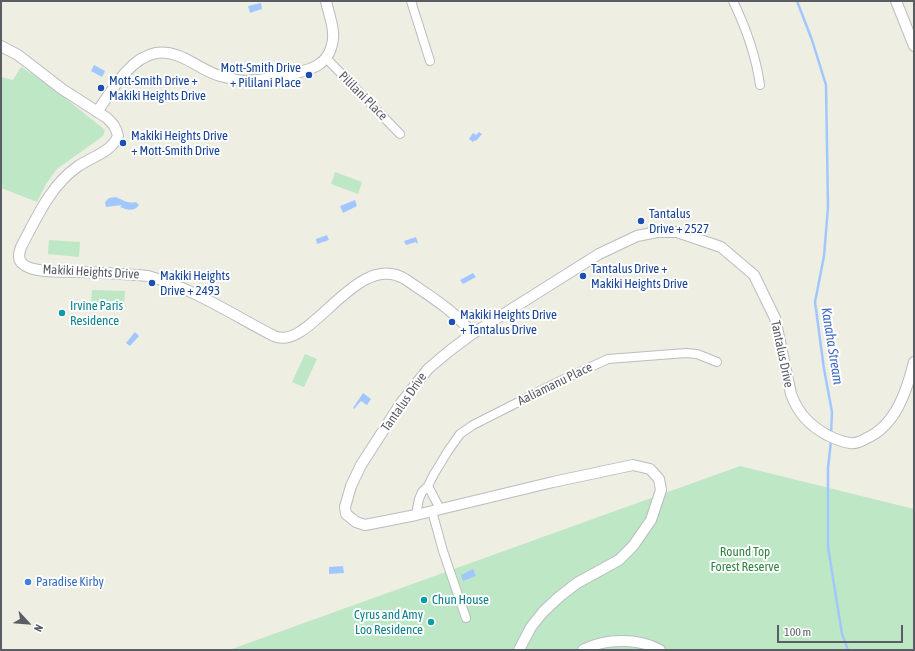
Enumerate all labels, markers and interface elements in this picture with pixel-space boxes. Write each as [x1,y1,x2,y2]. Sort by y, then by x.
place label: Mott-Smith Drive + Pililani Place [221,60,301,91]
street label: Pililani Place [335,68,391,124]
marker: Mott-Smith Drive + Pililani Place [304,70,314,80]
place label: Mott-Smith Drive + Makiki Heights Drive [109,73,206,104]
marker: Mott-Smith Drive + Makiki Heights Drive [96,83,106,93]
place label: Makiki Heights Drive + Mott-Smith Drive [131,128,228,159]
marker: Makiki Heights Drive + Mott-Smith Drive [118,138,128,148]
place label: Tantalus Drive + 2527 [649,206,709,237]
marker: Tantalus Drive + 2527 [636,216,646,226]
place label: Tantalus Drive + Makiki Heights Drive [591,261,688,292]
street label: Makiki Heights Drive [42,262,140,282]
place label: Makiki Heights Drive + 2493 [160,268,230,299]
marker: Tantalus Drive + Makiki Heights Drive [578,271,588,281]
marker: Makiki Heights Drive + 2493 [147,278,157,288]
place label: Irvine Paris Residence [70,298,123,329]
water label: Kanaha Stream [818,306,846,386]
place label: Makiki Heights Drive + Tantalus Drive [460,307,557,338]
marker: Irvine Paris Residence [57,308,67,318]
marker: Makiki Heights Drive + Tantalus Drive [447,317,457,327]
street label: Tantalus Drive [767,319,797,389]
street label: Aaliamanu Place [515,359,595,409]
street label: Tantalus Drive [378,370,430,434]
park label: Round Top Forest Reserve [711,544,779,575]
place label: Paradise Kirby [36,574,104,590]
marker: Paradise Kirby [23,577,33,587]
place label: Chun House [432,592,489,608]
marker: Chun House [419,595,429,605]
north arrow [8,603,48,643]
place label: Cyrus and Amy Loo Residence [354,607,423,638]
marker: Cyrus and Amy Loo Residence [426,617,436,627]
scale bar [779,617,905,643]
text: N [32,623,46,634]
text: 100 m [784,625,811,639]

